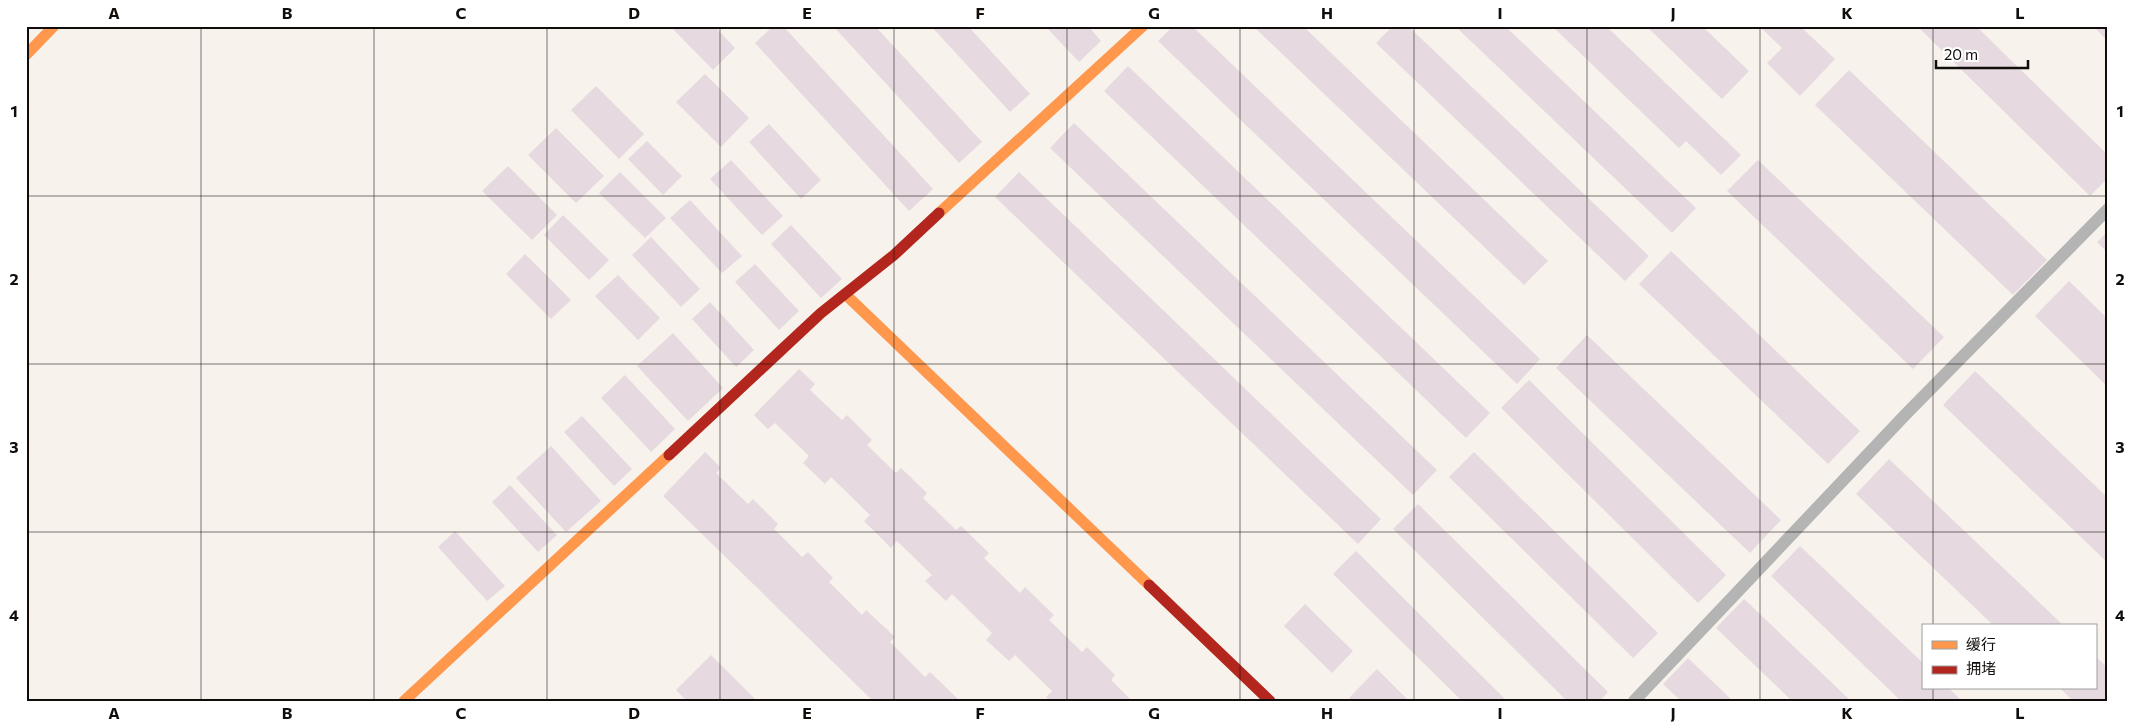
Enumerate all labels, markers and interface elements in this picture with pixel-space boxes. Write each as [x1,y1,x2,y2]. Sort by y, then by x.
text: A [108,3,120,22]
text: B [282,3,293,22]
text: C [456,3,467,22]
text: D [628,3,640,22]
text: E [802,3,812,22]
text: F [975,3,985,22]
text: G [1148,3,1160,22]
text: H [1321,3,1333,22]
text: I [1497,3,1503,22]
text: J [1670,3,1676,22]
text: K [1841,3,1853,22]
text: L [2015,3,2025,22]
scale bar [1936,38,2029,70]
text: 20 m [1944,45,1978,63]
text: 1 [10,101,18,120]
text: 1 [2116,101,2124,120]
text: 2 [9,269,19,288]
text: 2 [2115,269,2125,288]
text: 3 [9,437,19,456]
text: 3 [2115,437,2125,456]
text: 4 [9,605,19,624]
text: 4 [2115,605,2125,624]
legend [1922,624,2096,690]
text: 缓行 [1966,635,1996,653]
text: 拥堵 [1966,659,1996,677]
text: A [108,703,120,722]
text: B [282,703,293,722]
text: C [456,703,467,722]
text: D [628,703,640,722]
text: E [802,703,812,722]
text: F [975,703,985,722]
text: G [1148,703,1160,722]
text: H [1321,703,1333,722]
text: I [1497,703,1503,722]
text: J [1670,703,1676,722]
text: K [1841,703,1853,722]
text: L [2015,703,2025,722]

